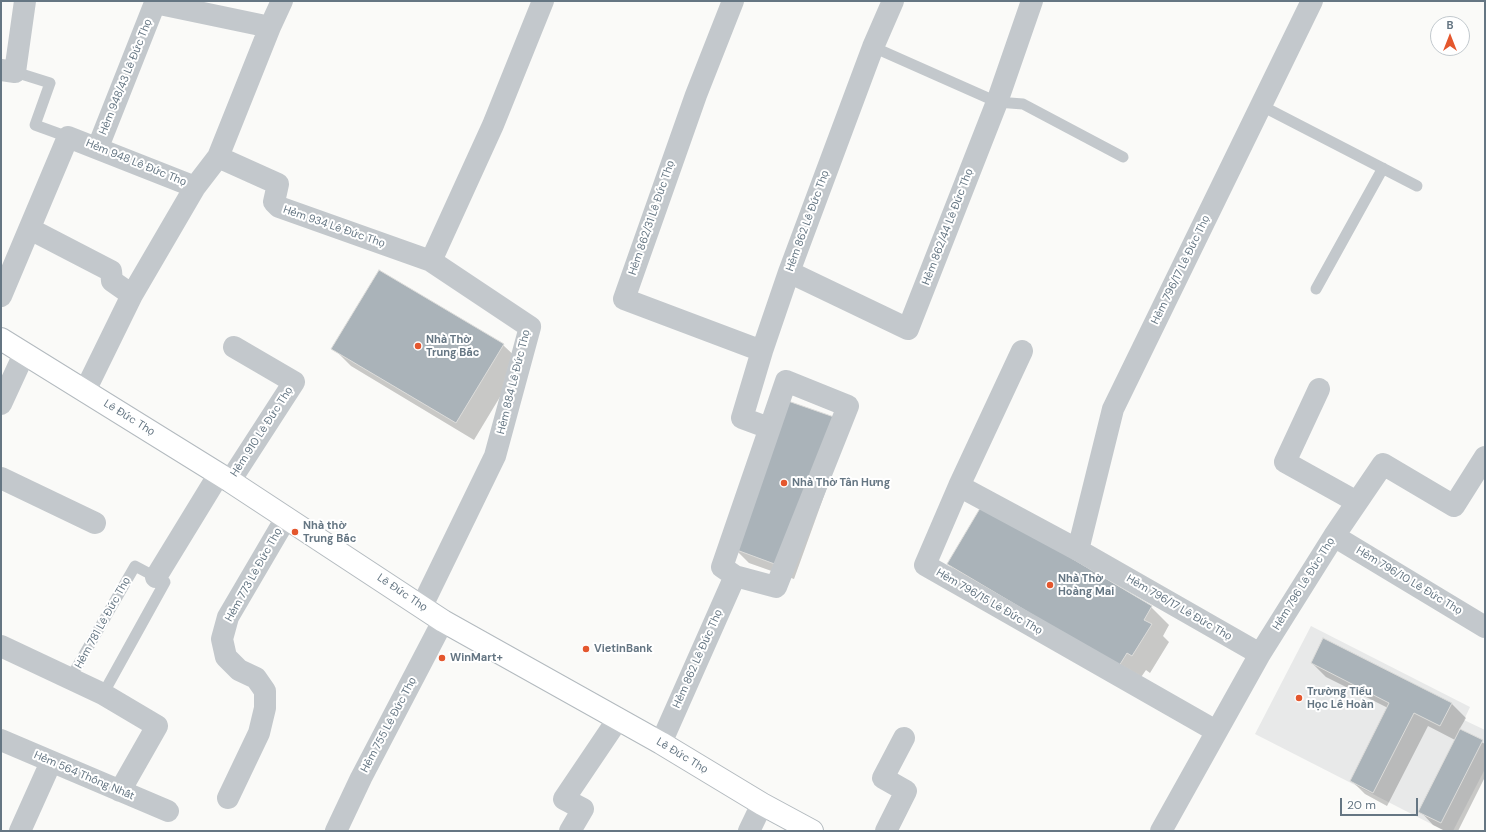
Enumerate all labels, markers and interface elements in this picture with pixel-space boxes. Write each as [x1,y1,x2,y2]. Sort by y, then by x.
north arrow [1430,16,1470,56]
street label: Hẻm 948/43 Lê Đức Thọ [97,17,155,137]
text: B [1446,18,1454,32]
street label: Hẻm 948 Lê Đức Thọ [84,137,188,189]
street label: Hẻm 862/31 Lê Đức Thọ [626,159,678,277]
street label: Hẻm 862/44 Lê Đức Thọ [920,167,976,287]
street label: Hẻm 862 Lê Đức Thọ [784,169,832,273]
street label: Hẻm 934 Lê Đức Thọ [281,203,387,251]
street label: Hẻm 796/17 Lê Đức Thọ [1149,213,1213,327]
street label: Hẻm 884 Lê Đức Thọ [495,328,533,436]
place label: Nhà Thờ Trung Bắc [426,333,479,359]
marker: Nhà Thờ Trung Bắc [413,341,423,351]
street label: Hẻm 910 Lê Đức Thọ [228,385,296,479]
street label: Lê Đức Thọ [101,397,157,439]
place label: Nhà Thờ Tân Hưng [792,476,890,490]
marker: Nhà Thờ Tân Hưng [779,478,789,488]
place label: Nhà thờ Trung Bắc [303,519,356,545]
street label: Hẻm 773 Lê Đức Thọ [223,526,285,624]
marker: Nhà thờ Trung Bắc [290,527,300,537]
street label: Hẻm 796 Lê Đức Thọ [1270,535,1338,633]
street label: Hẻm 796/10 Lê Đức Thọ [1354,544,1464,618]
street label: Hẻm 796/15 Lê Đức Thọ [934,566,1044,638]
street label: Lê Đức Thọ [374,571,430,615]
place label: Nhà Thờ Hoàng Mai [1058,572,1114,598]
street label: Hẻm 796/17 Lê Đức Thọ [1124,572,1234,644]
street label: Hẻm 781 Lê Đức Thọ [72,575,134,671]
marker: Nhà Thờ Hoàng Mai [1045,580,1055,590]
street label: Hẻm 862 Lê Đức Thọ [670,608,726,710]
place label: VietinBank [594,642,652,656]
marker: VietinBank [581,644,591,654]
place label: WinMart+ [450,651,503,665]
marker: WinMart+ [437,653,447,663]
street label: Hẻm 755 Lê Đức Thọ [358,675,420,775]
place label: Trường Tiểu Học Lê Hoàn [1307,685,1374,711]
marker: Trường Tiểu Học Lê Hoàn [1294,693,1304,703]
street label: Lê Đức Thọ [654,735,710,777]
street label: Hẻm 564 Thống Nhất [32,749,136,803]
scale bar [1342,790,1420,816]
text: 20 m [1347,797,1376,813]

